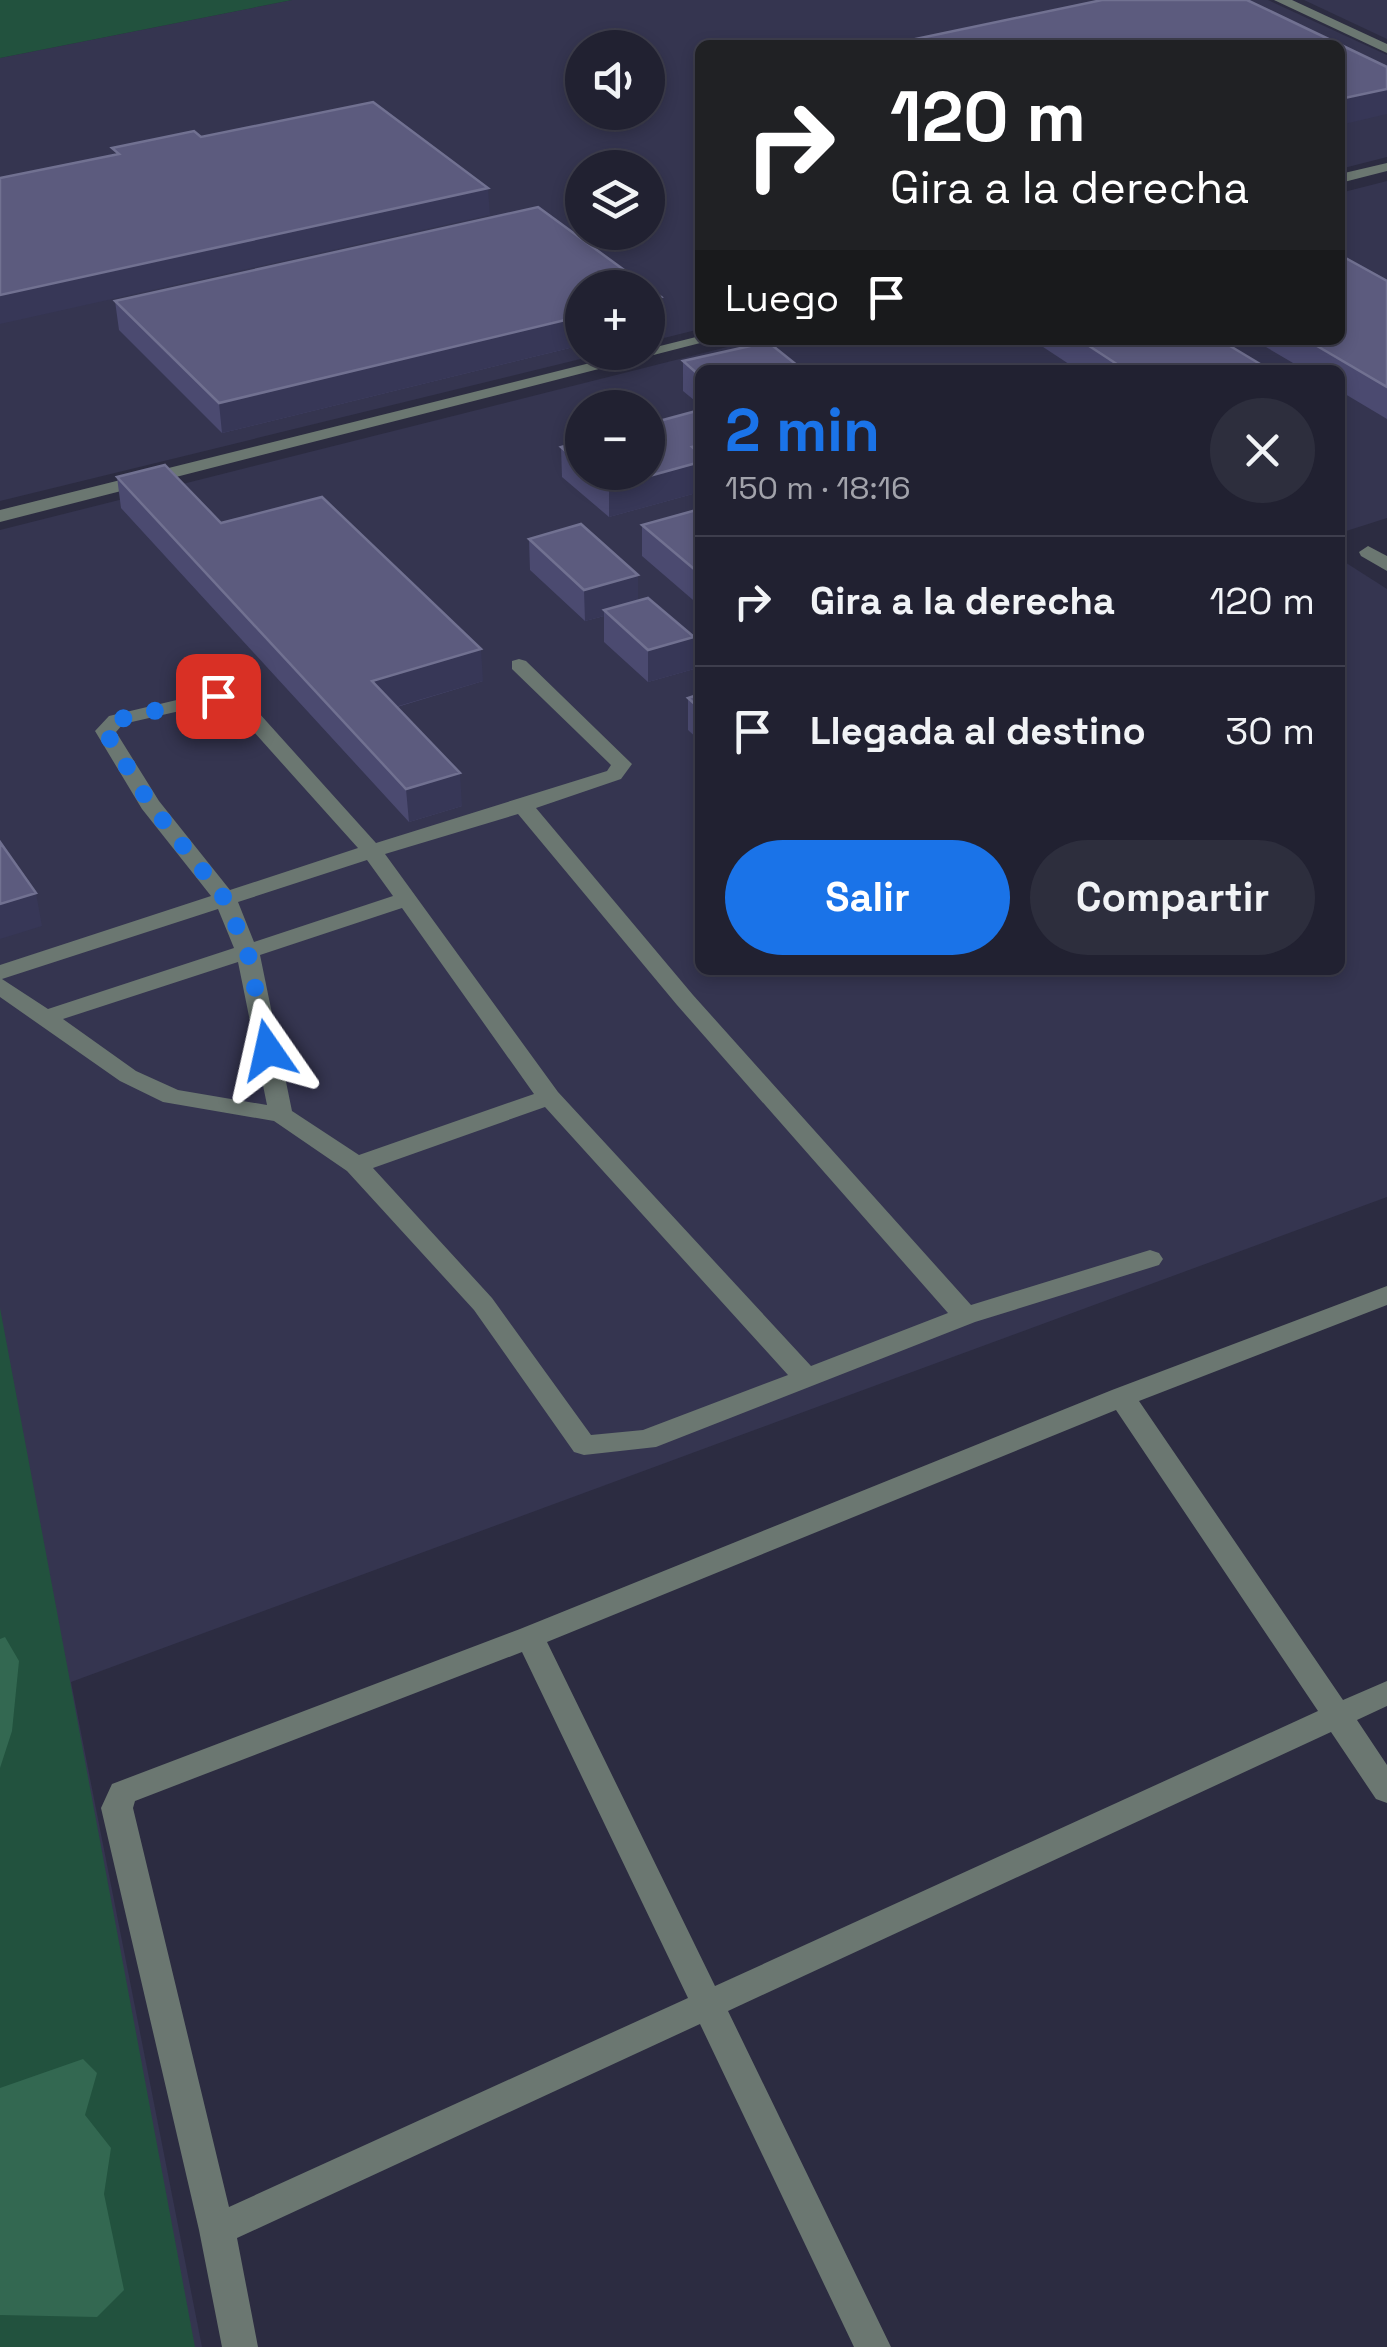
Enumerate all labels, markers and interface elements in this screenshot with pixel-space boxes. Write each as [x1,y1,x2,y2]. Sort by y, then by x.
map controls [565,30,665,490]
button: sound [565,30,665,130]
text: 120 m [890,72,1086,161]
icon: right [725,80,855,210]
button: layers [565,150,665,250]
text: Gira a la derecha [890,159,1249,216]
button: + [565,270,665,370]
icon: arrive [859,270,914,325]
text: Luego [725,274,839,322]
button: − [565,390,665,490]
text: 2 min [725,392,880,469]
button: close [1210,398,1315,503]
text: 150 m · 18:16 [725,468,911,508]
icon: right [725,574,780,629]
text: Gira a la derecha [810,577,1115,625]
text: 120 m [1209,577,1315,625]
pin [176,654,261,739]
icon: arrive [191,669,246,724]
icon: arrive [725,704,780,759]
text: Llegada al destino [810,707,1146,755]
text: 30 m [1225,707,1315,755]
button: Salir [725,840,1010,955]
button: Compartir [1030,840,1315,955]
position arrow [216,998,320,1102]

